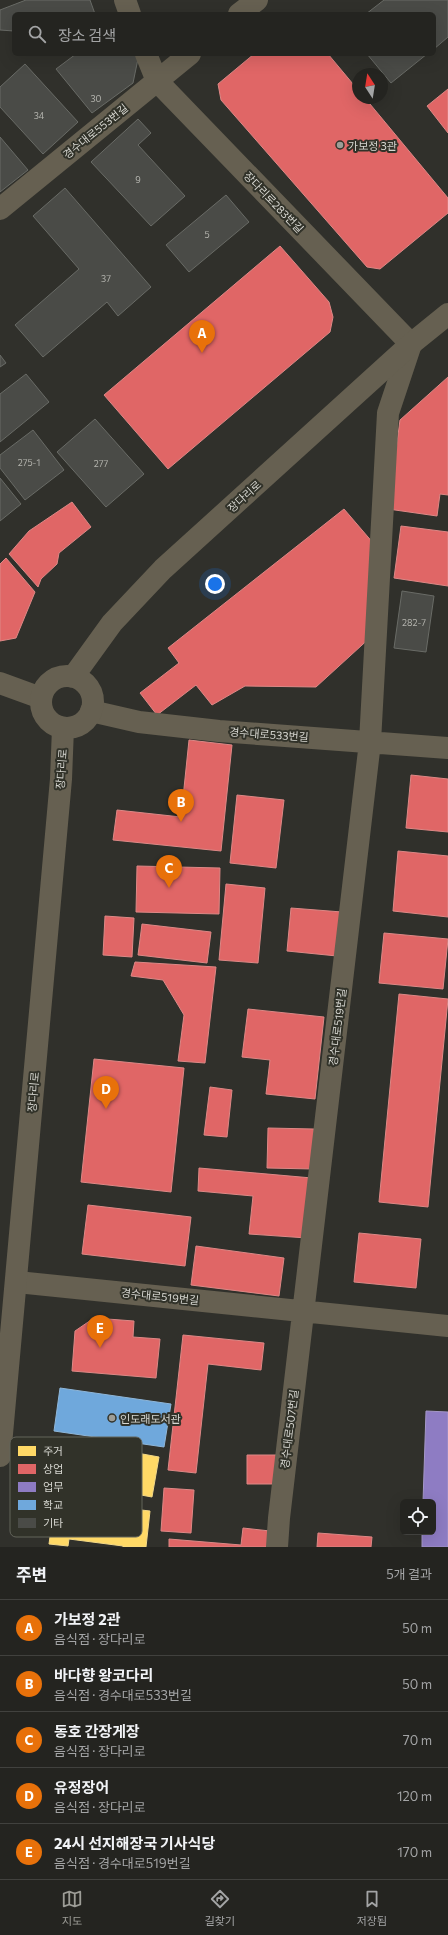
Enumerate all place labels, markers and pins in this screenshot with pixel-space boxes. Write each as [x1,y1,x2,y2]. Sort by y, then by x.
place label: 가보정 3관 [348,139,397,152]
marker: 가보정 3관 [335,140,345,150]
pin: A [189,320,215,353]
pin: B [168,789,194,822]
pin: C [156,855,182,888]
pin: D [93,1076,119,1109]
pin: E [87,1315,113,1348]
place label: 인도래도서관 [120,1412,181,1425]
marker: 인도래도서관 [107,1413,117,1423]

